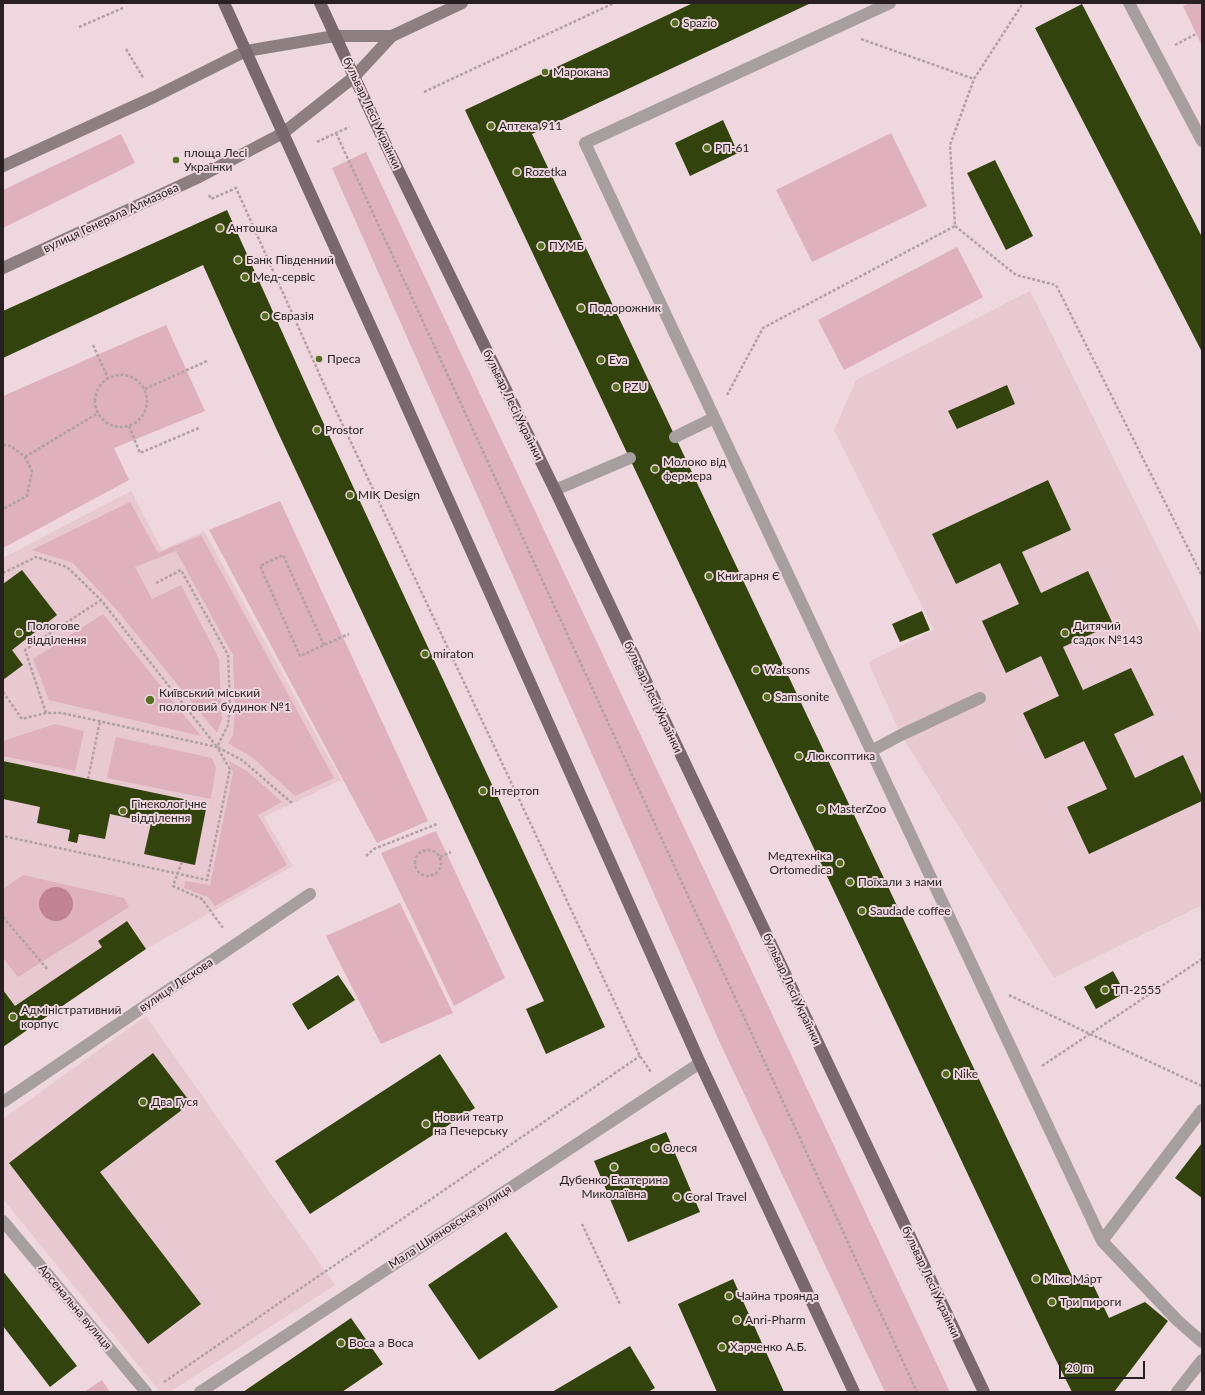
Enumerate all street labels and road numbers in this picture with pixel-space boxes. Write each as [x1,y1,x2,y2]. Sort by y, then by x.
street label: бульвар Лесі Українки [340,55,404,171]
street label: вулиця Генерала Алмазова [41,180,181,256]
street label: бульвар Лесі Українки [480,347,546,463]
street label: бульвар Лесі Українки [621,639,685,755]
street label: бульвар Лесі Українки [760,931,824,1047]
street label: вулиця Лєскова [136,955,216,1015]
street label: Мала Шияновська вулиця [386,1182,514,1272]
street label: бульвар Лесі Українки [899,1224,963,1340]
street label: Арсенальна вулиця [35,1262,115,1352]

